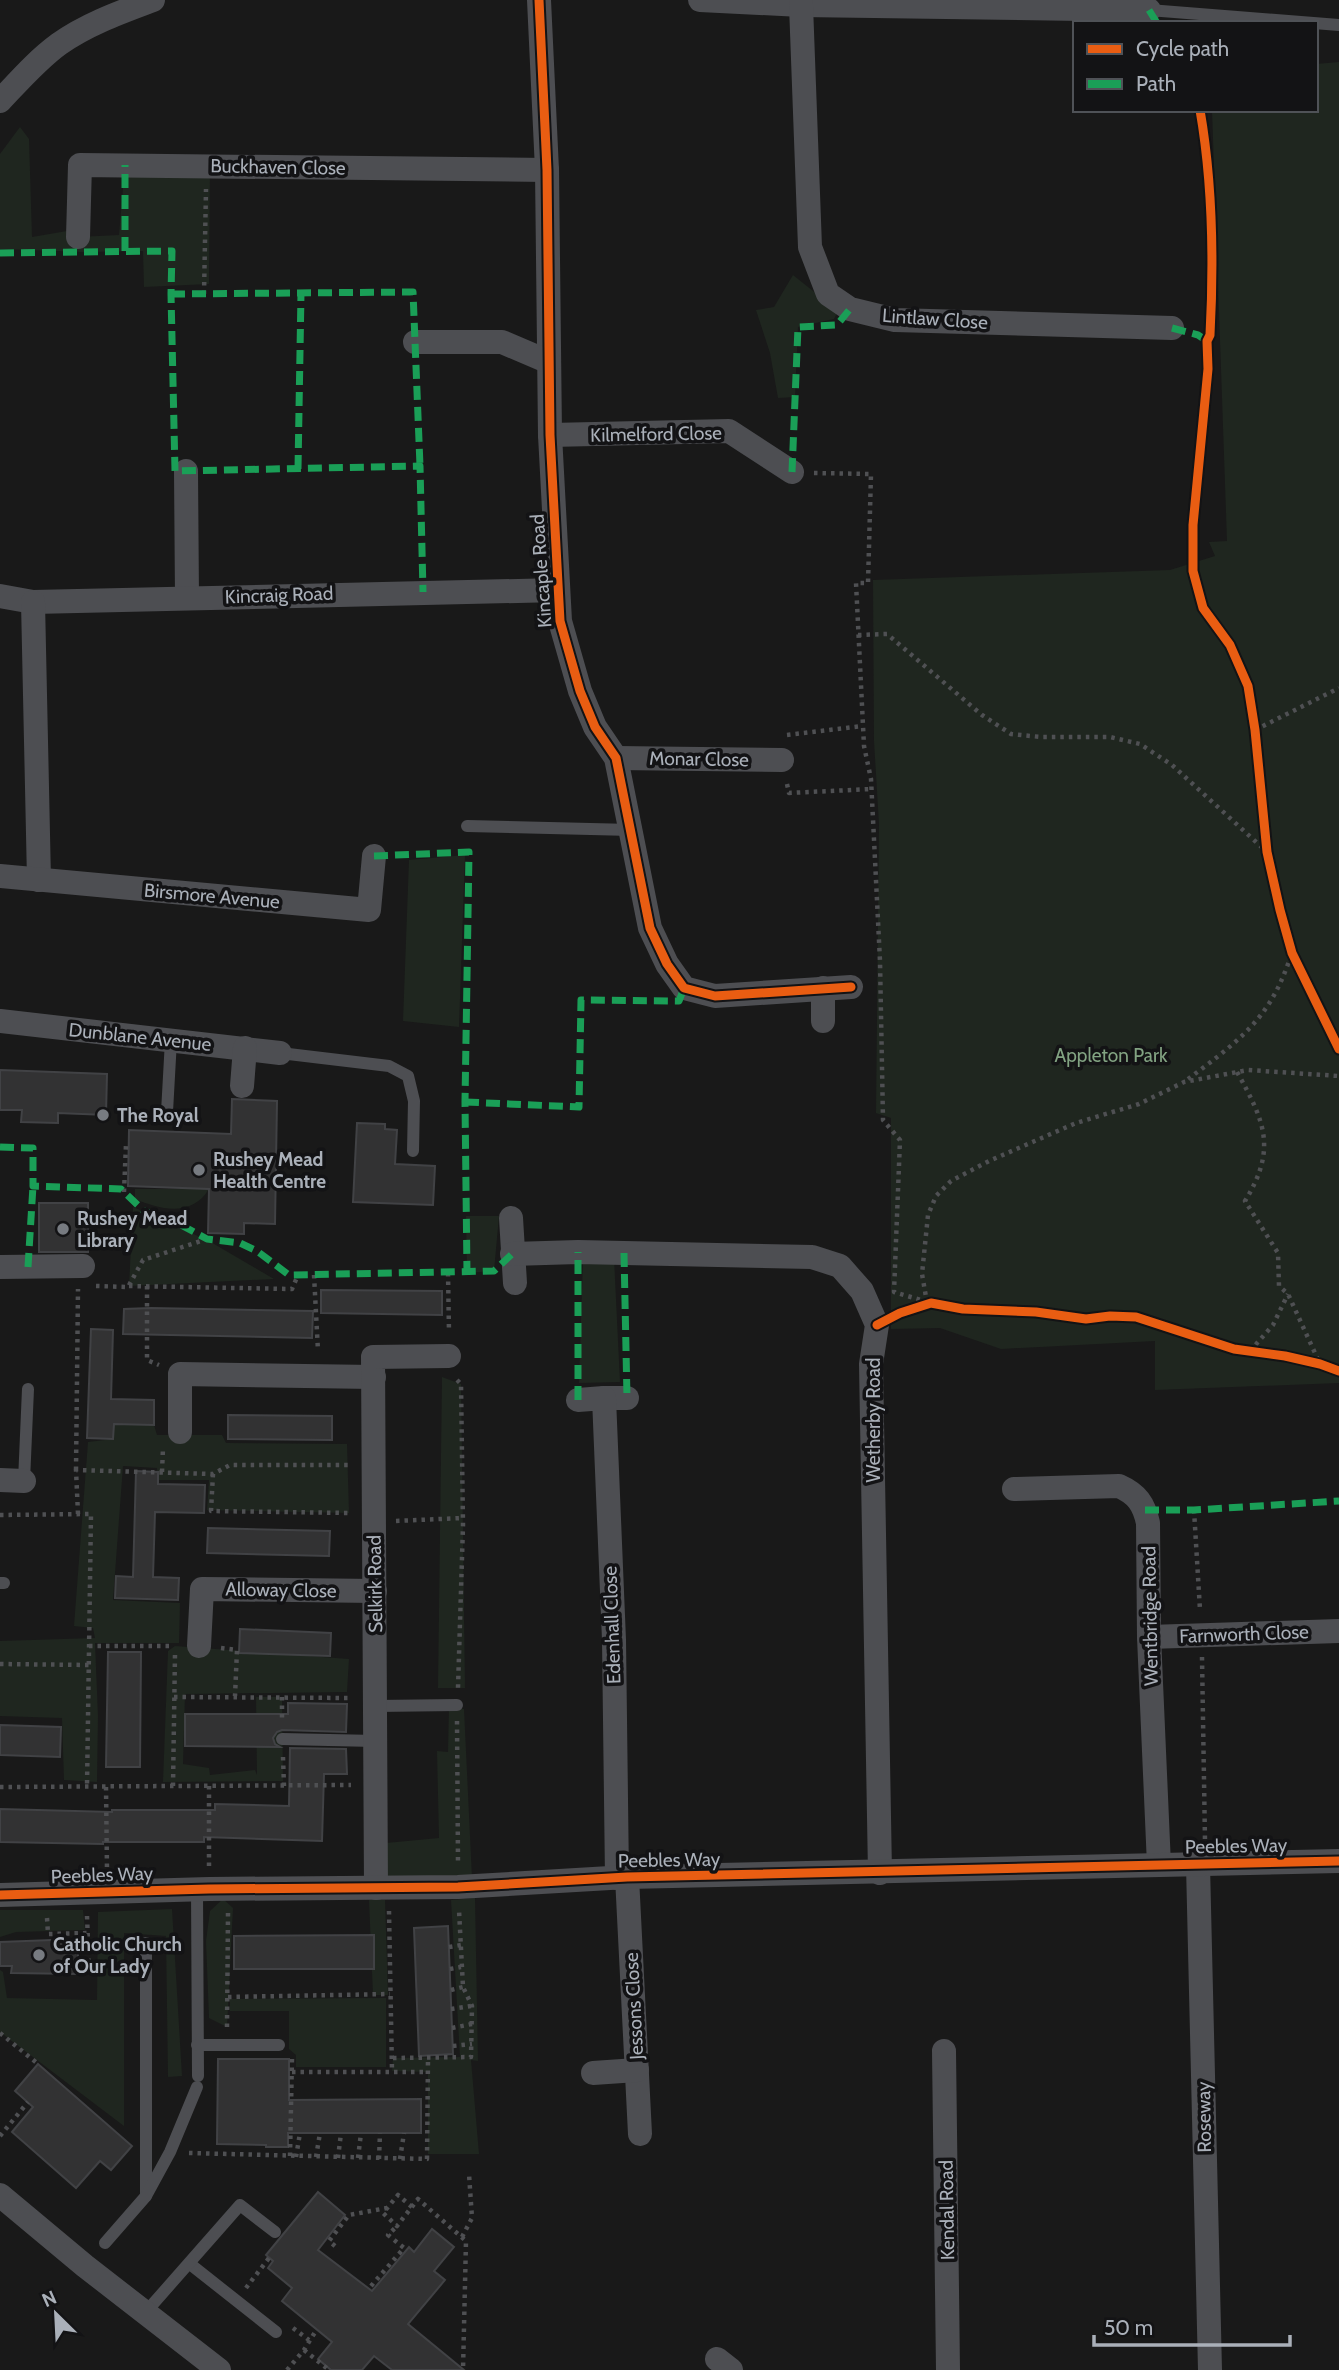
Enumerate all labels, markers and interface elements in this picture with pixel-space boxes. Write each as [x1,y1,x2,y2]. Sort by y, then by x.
legend [1073,21,1318,112]
text: Cycle path [1136,36,1229,61]
text: Path [1136,71,1176,96]
street label: Buckhaven Close [210,154,346,180]
street label: Lintlaw Close [881,304,989,334]
street label: Kilmelford Close [590,421,722,447]
street label: Kincaple Road [526,513,556,629]
street label: Kincraig Road [224,582,334,608]
street label: Monar Close [649,747,749,771]
street label: Birsmore Avenue [143,879,281,913]
street label: Dunblane Avenue [68,1018,213,1056]
park label: Appleton Park [1055,1044,1168,1067]
place label: The Royal [117,1104,199,1127]
marker: The Royal [95,1107,111,1123]
place label: Rushey Mead Health Centre [213,1148,326,1193]
marker: Rushey Mead Health Centre [191,1162,207,1178]
place label: Rushey Mead Library [77,1207,187,1252]
marker: Rushey Mead Library [55,1221,71,1237]
street label: Wetherby Road [862,1358,885,1482]
street label: Selkirk Road [363,1535,387,1633]
street label: Wentbridge Road [1137,1546,1163,1686]
street label: Edenhall Close [598,1565,626,1684]
street label: Alloway Close [225,1578,337,1602]
street label: Farnworth Close [1179,1620,1309,1648]
street label: Peebles Way [1185,1834,1288,1858]
street label: Peebles Way [618,1848,721,1872]
street label: Peebles Way [50,1862,154,1888]
place label: Catholic Church of Our Lady [53,1933,182,1978]
marker: Catholic Church of Our Lady [31,1947,47,1963]
street label: Jessons Close [620,1952,648,2061]
street label: Roseway [1192,2081,1216,2153]
street label: Kendal Road [935,2160,959,2260]
north arrow [21,2279,91,2349]
text: N [38,2286,60,2312]
scale bar [1094,2304,1290,2348]
text: 50 m [1104,2315,1153,2340]

